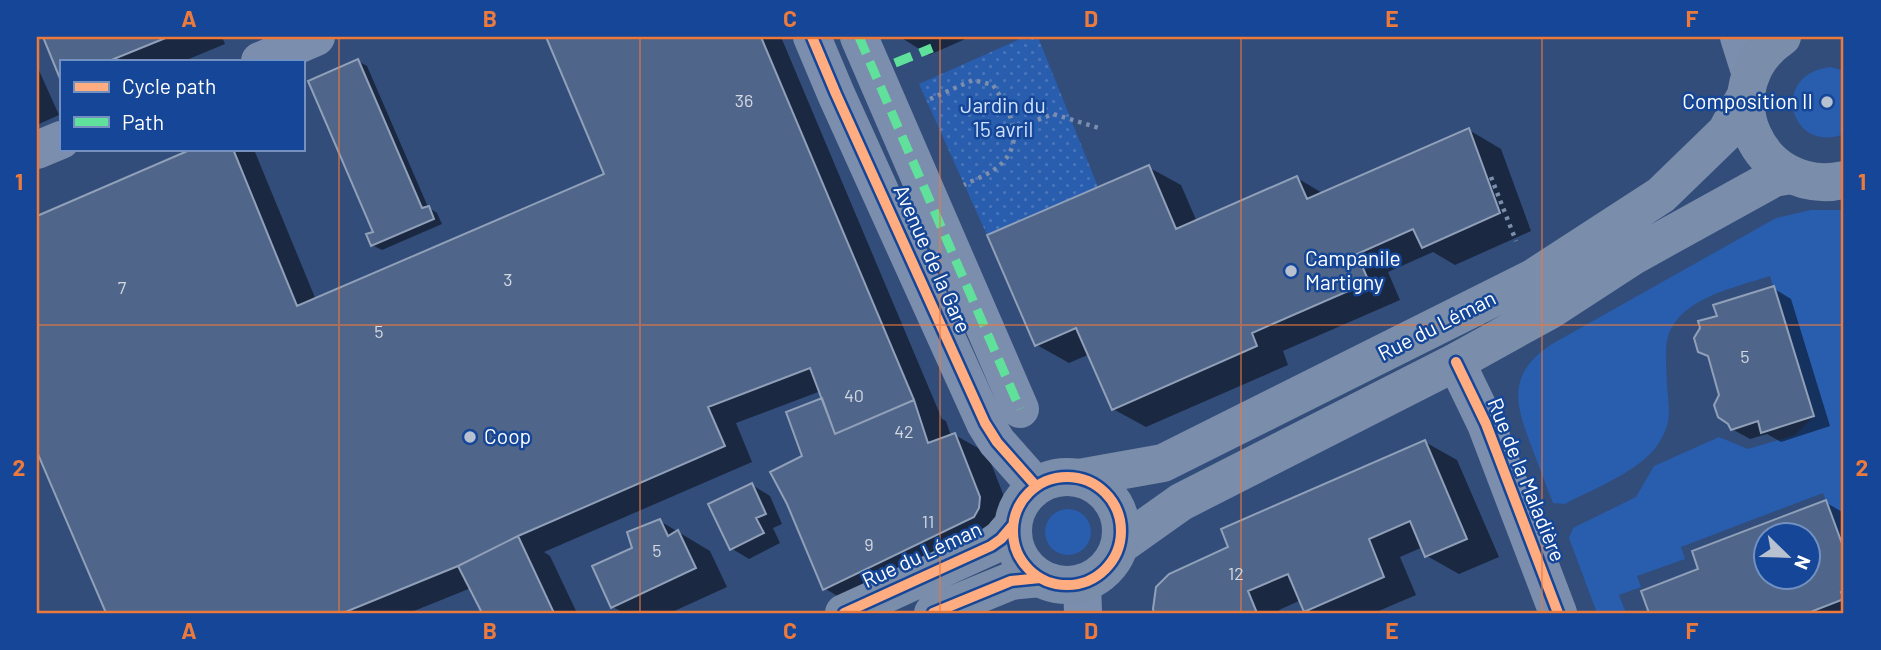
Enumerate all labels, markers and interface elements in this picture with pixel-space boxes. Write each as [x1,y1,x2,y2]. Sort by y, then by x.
text: A [181,4,197,32]
text: B [483,4,497,32]
text: C [783,4,797,32]
text: D [1084,4,1098,32]
text: E [1385,4,1399,32]
text: F [1686,4,1699,32]
legend [60,60,304,150]
text: Cycle path [122,73,216,98]
place label: Composition II [1682,88,1813,113]
house number: 36 [735,89,753,111]
park label: Jardin du 15 avril [960,92,1046,141]
marker: Composition II [1819,94,1835,110]
text: Path [122,109,164,134]
text: 1 [15,167,23,195]
text: 1 [1858,167,1866,195]
street label: Avenue de la Gare [889,180,977,336]
place label: Campanile Martigny [1305,245,1401,294]
marker: Campanile Martigny [1283,263,1299,279]
house number: 3 [503,268,513,290]
house number: 7 [118,276,127,298]
street label: Rue du Léman [1373,284,1499,365]
house number: 5 [374,320,384,342]
house number: 5 [1740,345,1750,367]
house number: 40 [844,384,864,406]
street label: Rue de la Maladière [1483,394,1572,565]
house number: 42 [894,420,914,442]
place label: Coop [484,423,531,448]
marker: Coop [462,429,478,445]
text: 2 [13,453,25,481]
text: 2 [1856,453,1868,481]
house number: 11 [922,510,934,532]
street label: Rue du Léman [858,515,985,592]
north arrow [1752,520,1822,590]
house number: 9 [864,533,874,555]
house number: 5 [652,539,662,561]
text: N [1790,553,1816,573]
house number: 12 [1228,562,1244,584]
text: A [181,616,197,644]
text: B [483,616,497,644]
text: C [783,616,797,644]
text: D [1084,616,1098,644]
text: E [1385,616,1399,644]
text: F [1686,616,1699,644]

